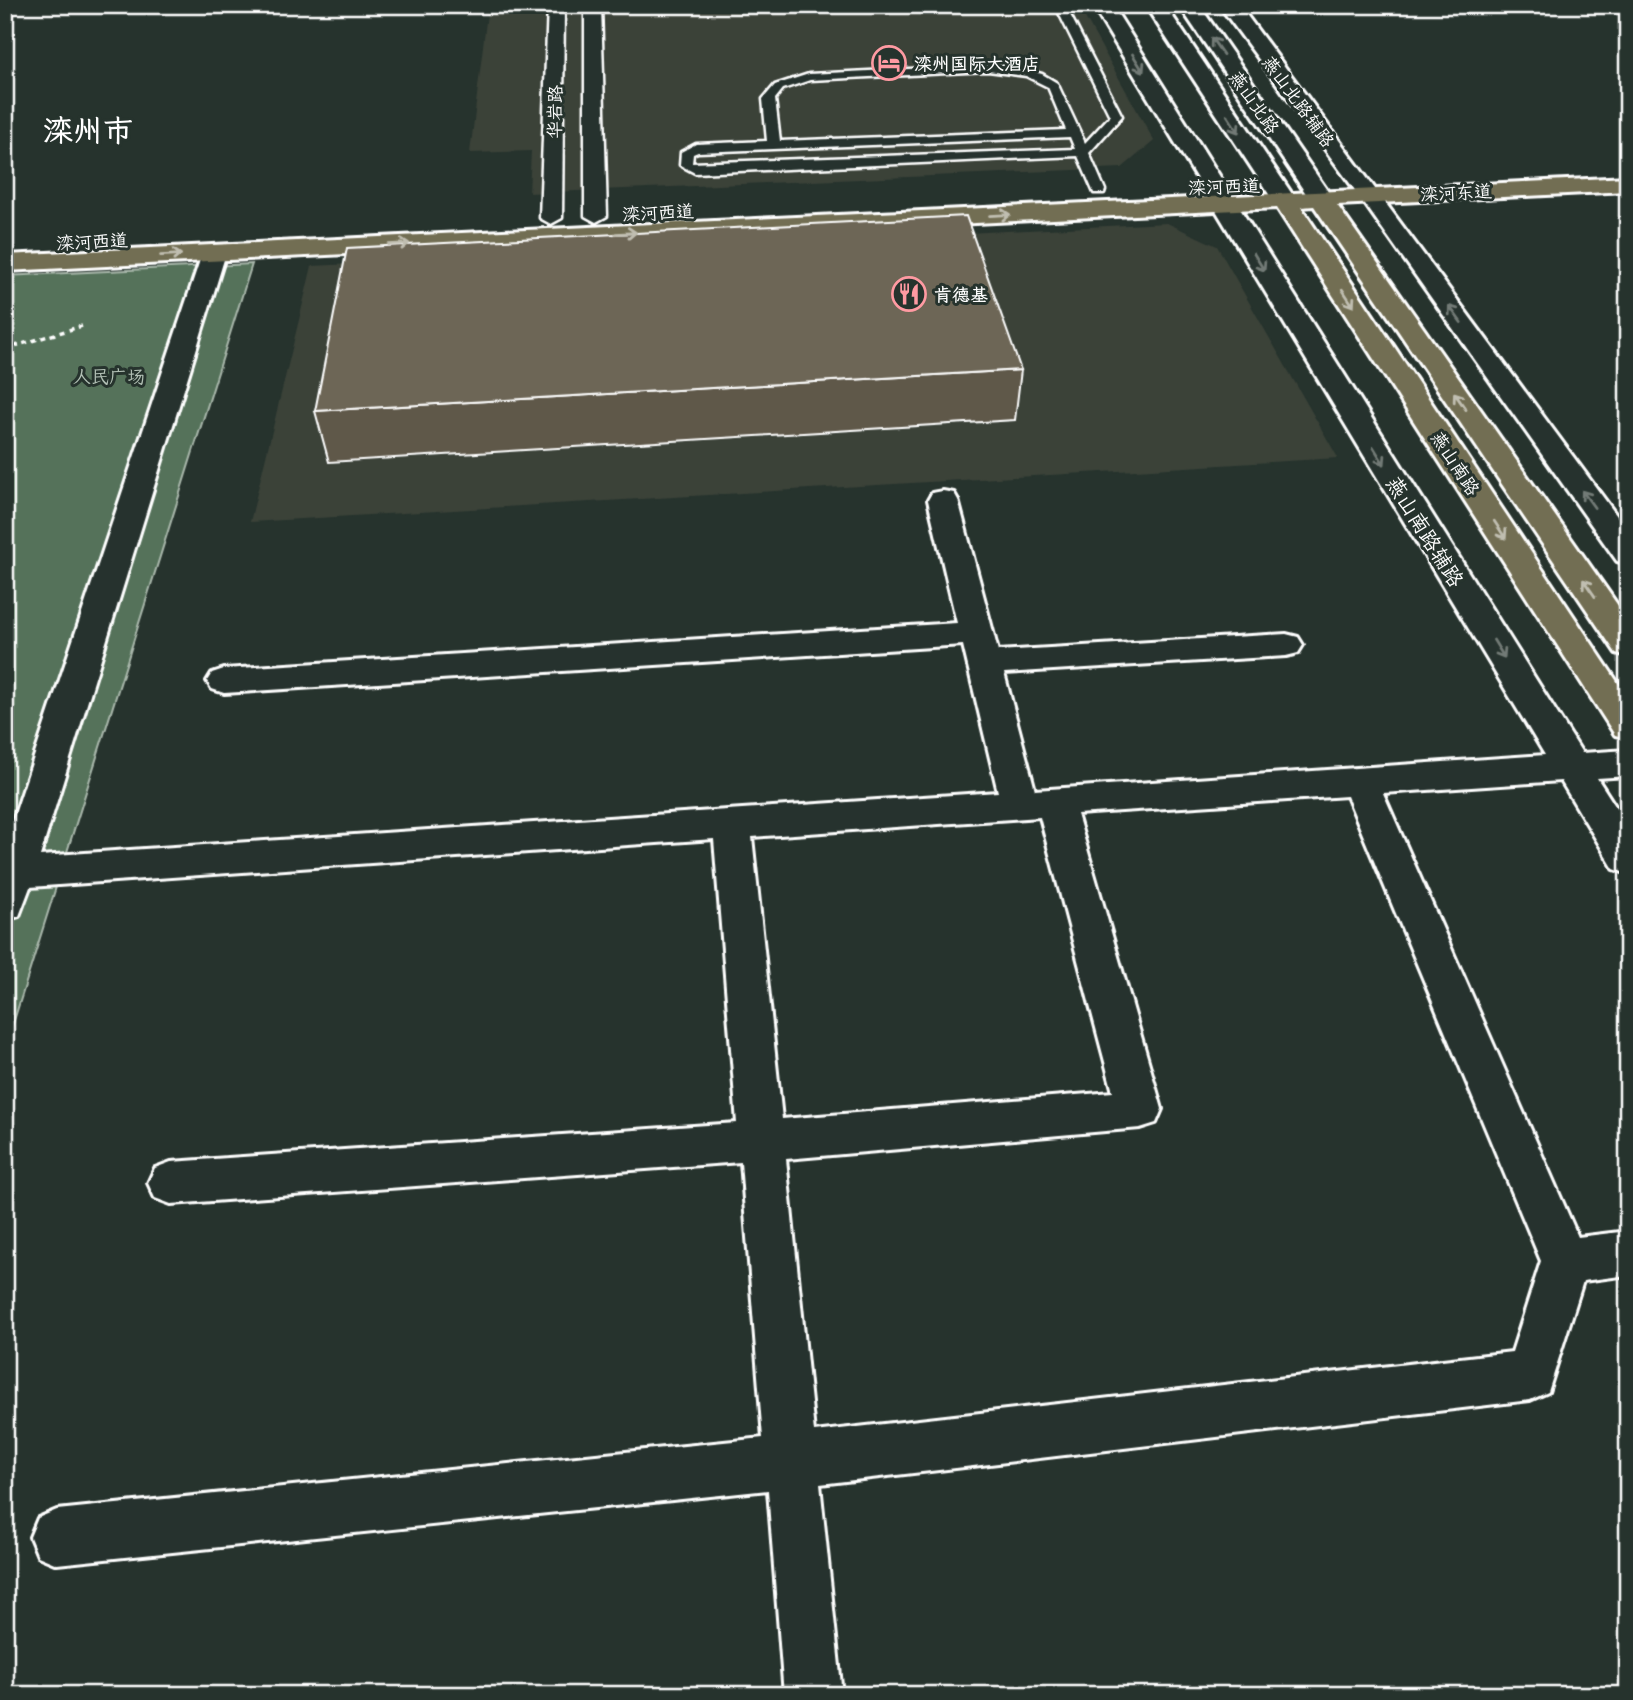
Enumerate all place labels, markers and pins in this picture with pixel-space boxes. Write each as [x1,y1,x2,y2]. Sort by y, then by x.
hotel icon: 滦州国际大酒店 [870,44,908,82]
place label: 滦州国际大酒店 [914,51,1040,75]
restaurant icon: 肯德基 [890,275,928,313]
place label: 肯德基 [934,282,988,306]

